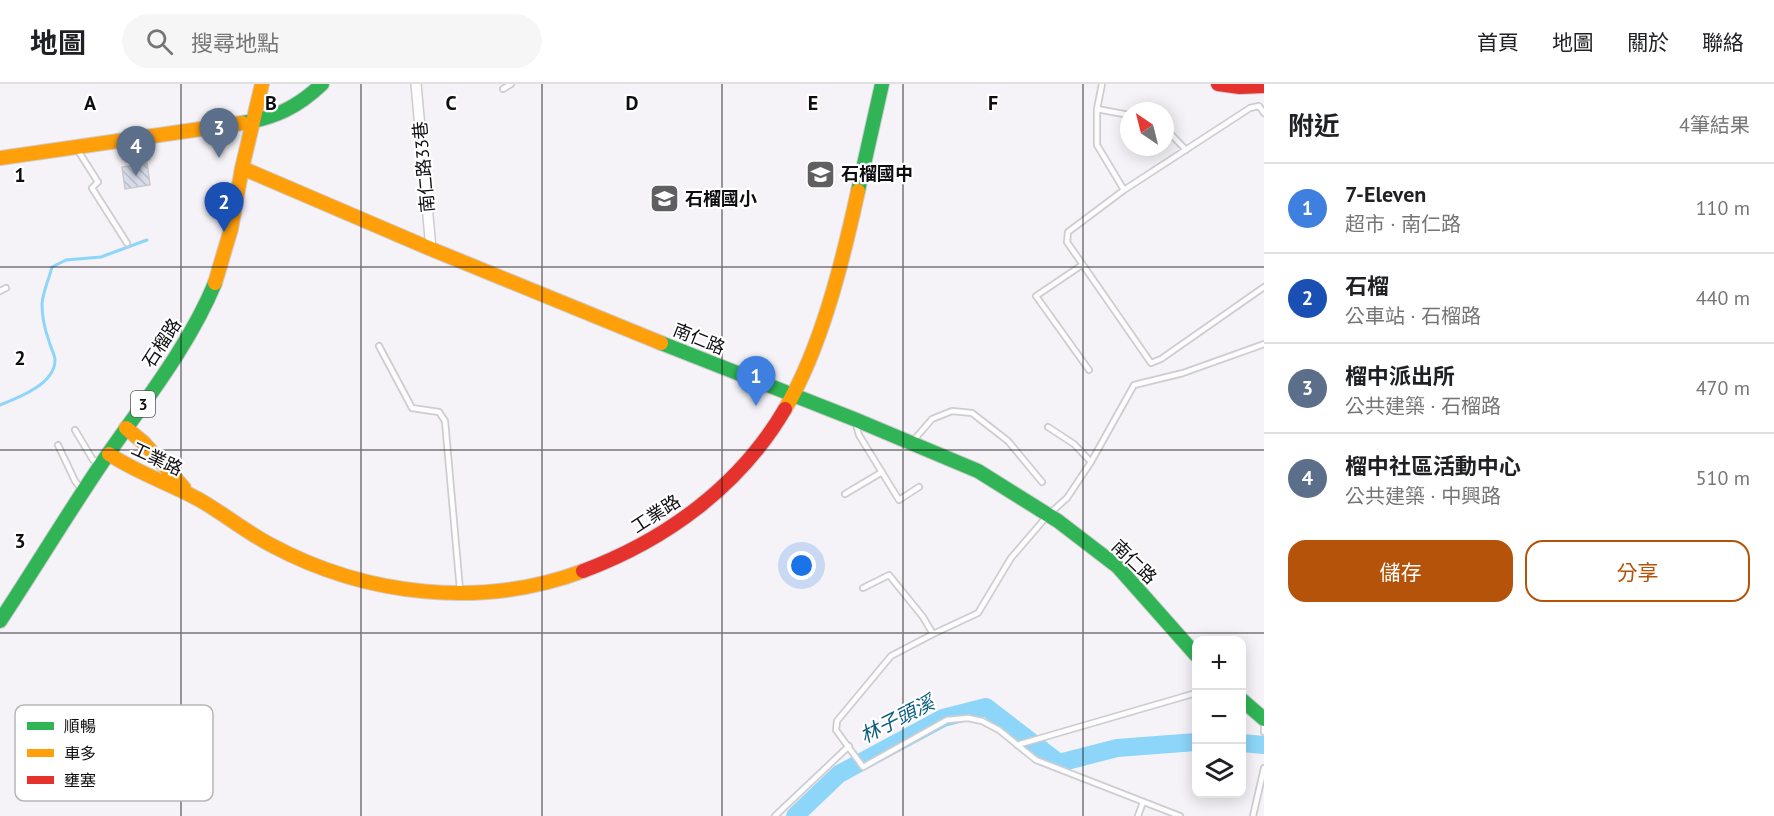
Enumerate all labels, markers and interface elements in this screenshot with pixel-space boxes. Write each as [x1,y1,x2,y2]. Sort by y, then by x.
search box [122,14,542,68]
text: 地圖 [30,24,86,61]
icon: search [143,25,176,58]
text: 搜尋地點 [191,29,279,57]
text: 首頁 [1477,29,1519,56]
text: 地圖 [1552,29,1594,56]
text: 關於 [1627,29,1669,56]
text: 聯絡 [1702,29,1744,56]
text: A [84,90,97,116]
text: B [265,90,277,116]
text: C [445,90,457,116]
text: D [626,90,639,116]
text: E [808,90,818,116]
text: F [988,90,998,116]
north arrow [1120,102,1174,156]
pin: 3 [200,109,238,158]
text: 附近 [1288,109,1340,142]
text: 4筆結果 [1679,112,1750,138]
street label: 南仁路33巷 [408,120,439,214]
pin: 4 [116,126,156,176]
school or university icon: 石榴國中 [804,158,836,190]
text: 1 [14,162,26,188]
place label: 石榴國中 [841,162,913,185]
text: 7-Eleven [1345,180,1426,208]
pin: 2 [204,182,244,232]
school or university icon: 石榴國小 [648,183,680,215]
place label: 石榴國小 [685,187,757,210]
text: 1 [1302,195,1313,221]
text: 110 m [1696,195,1750,221]
text: 超市 · 南仁路 [1345,211,1461,237]
text: 石榴 [1345,272,1389,300]
text: 2 [1302,285,1313,311]
text: 440 m [1696,285,1750,311]
text: 公車站 · 石榴路 [1345,303,1481,329]
street label: 石榴路 [137,314,186,372]
street label: 南仁路 [670,318,729,359]
text: 2 [14,345,26,371]
pin: 1 [736,356,776,406]
text: 榴中派出所 [1345,362,1455,390]
text: 3 [1302,375,1313,401]
text: 470 m [1696,375,1750,401]
road number: 3 [131,391,155,417]
text: 公共建築 · 石榴路 [1345,393,1501,419]
street label: 工業路 [128,437,187,480]
text: 榴中社區活動中心 [1345,452,1521,480]
text: 4 [1302,465,1313,491]
text: 510 m [1696,465,1750,491]
text: 公共建築 · 中興路 [1345,483,1501,509]
street label: 工業路 [627,489,685,538]
text: 3 [14,528,26,554]
street label: 南仁路 [1107,535,1162,589]
button: 儲存 [1288,540,1513,602]
button: 分享 [1525,540,1750,602]
your location [787,551,816,580]
map controls [1192,636,1246,798]
button: + [1192,636,1246,690]
water label: 林子頭溪 [855,688,941,749]
button: − [1192,690,1246,744]
legend [15,705,213,801]
text: 順暢 [64,716,96,736]
text: 車多 [64,743,96,763]
button: layers [1192,744,1246,798]
text: 壅塞 [64,770,96,790]

